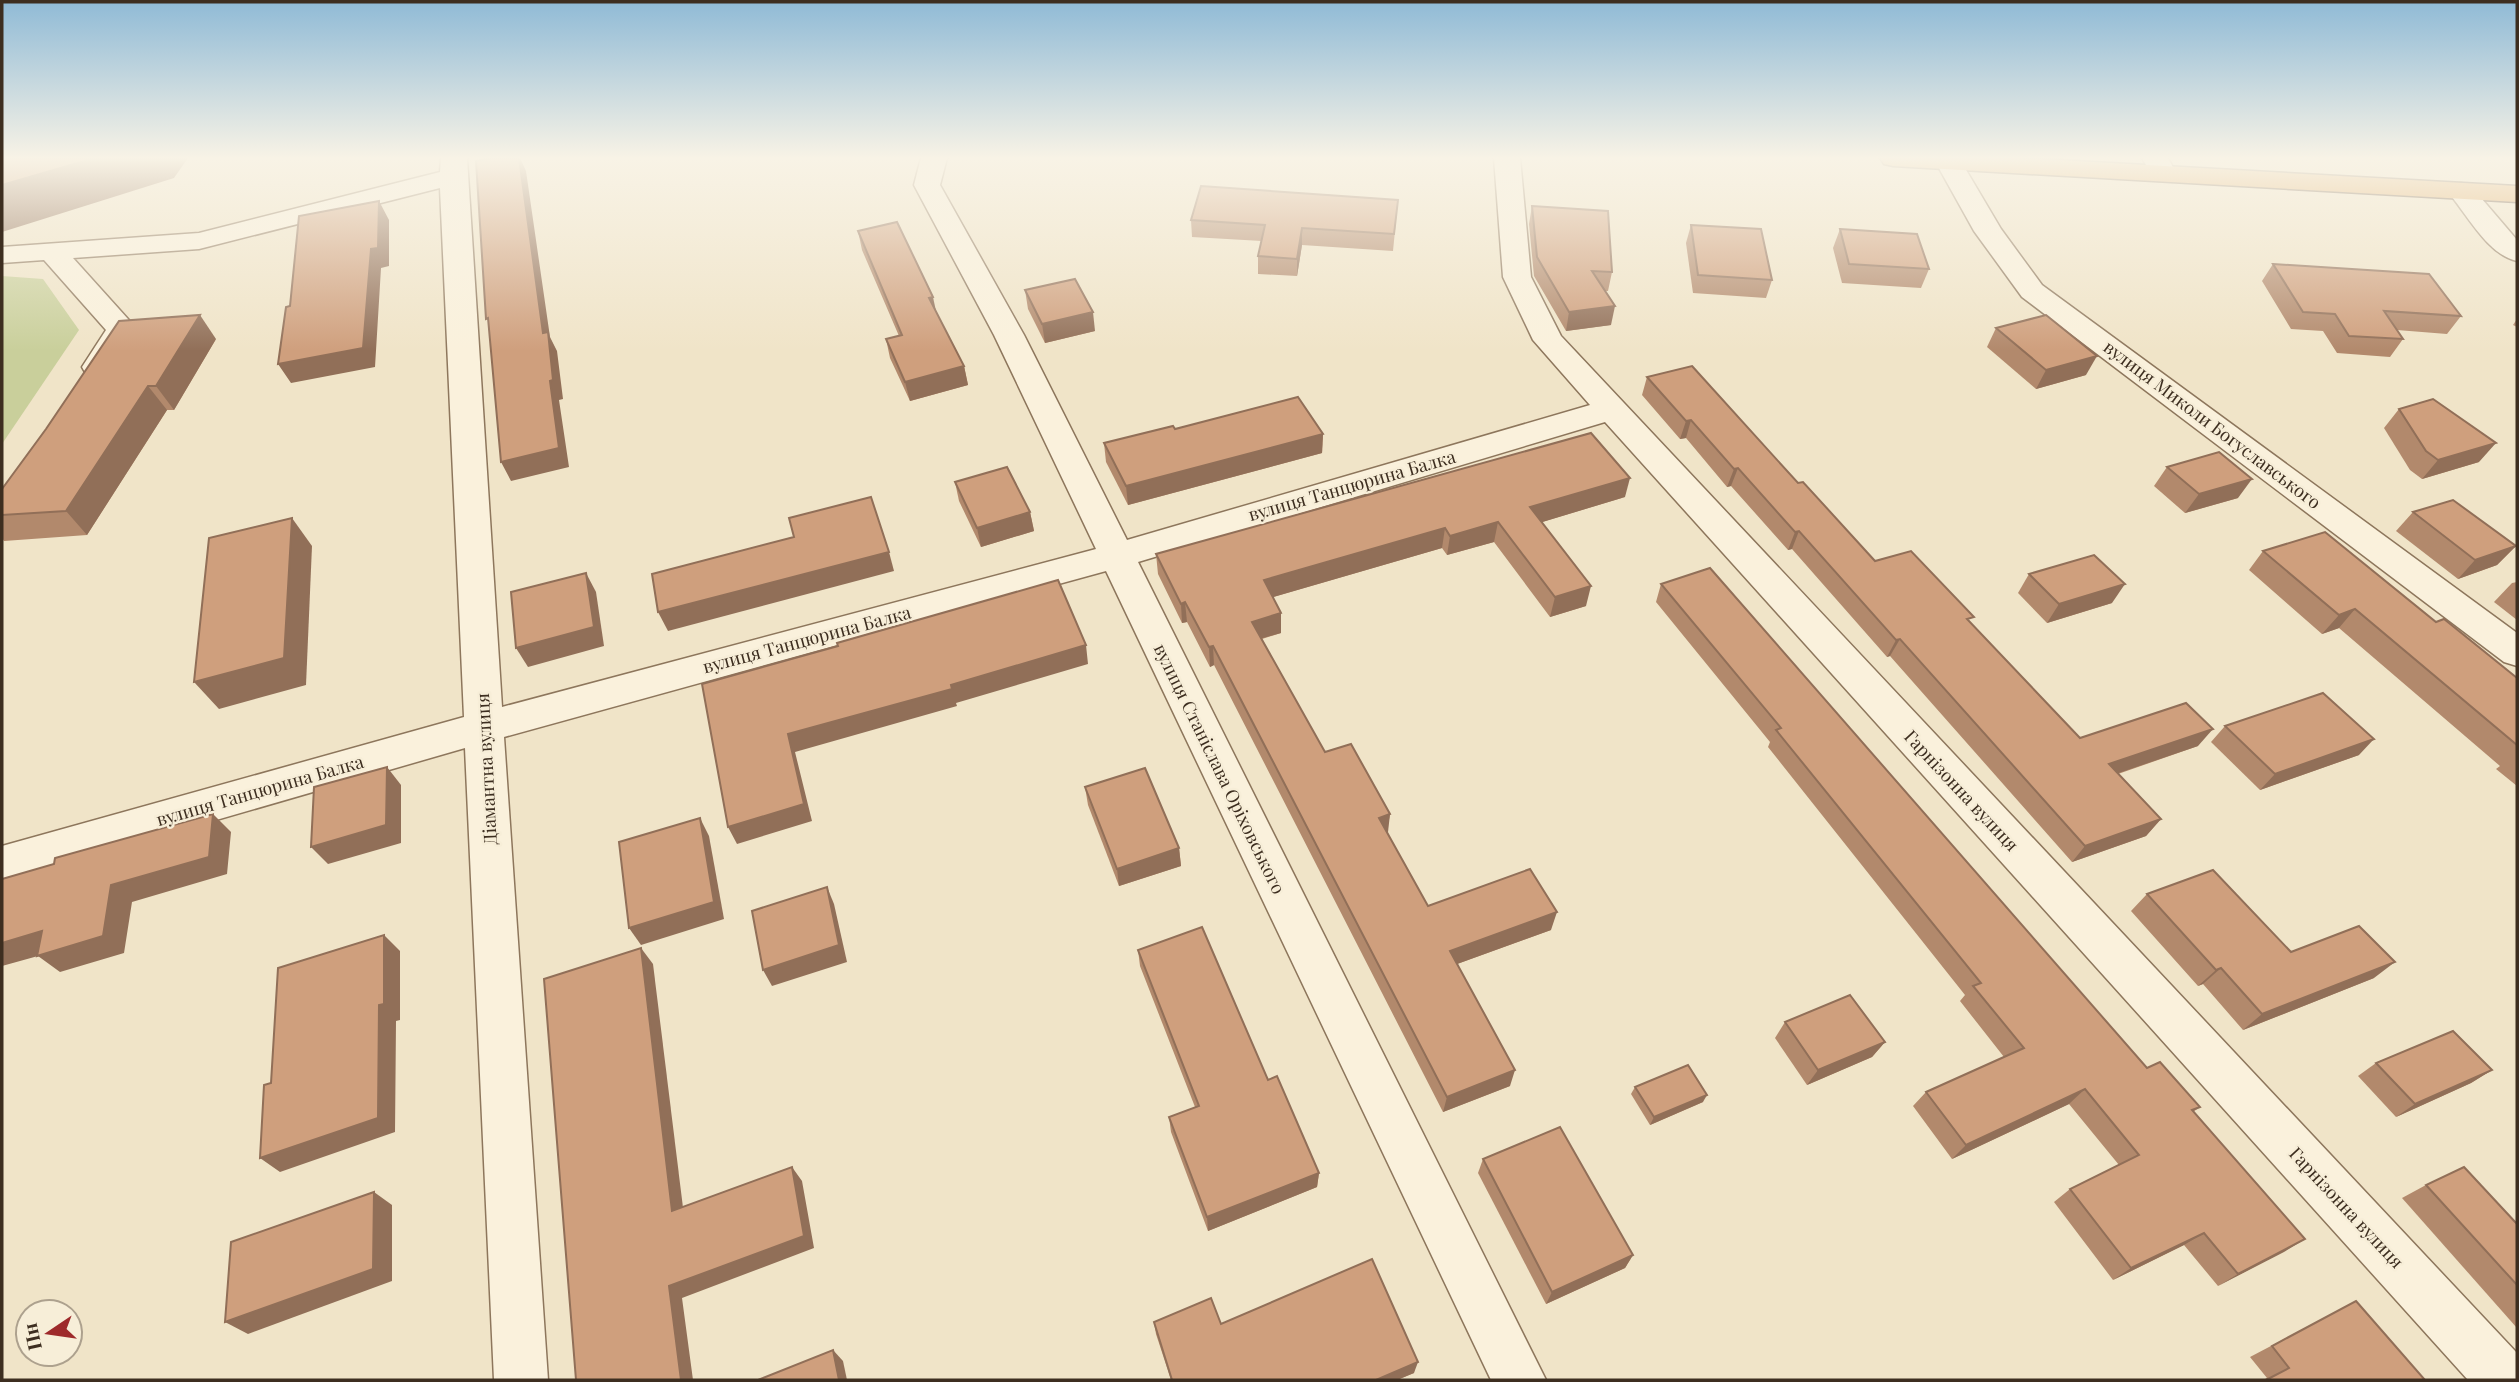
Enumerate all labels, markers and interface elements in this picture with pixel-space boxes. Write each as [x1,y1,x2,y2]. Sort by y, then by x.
street label: вулиця Миколи Богуславського [2099,334,2326,514]
street label: вулиця Танцюрина Балка [1245,444,1458,526]
street label: вулиця Танцюрина Балка [700,600,914,678]
street label: вулиця Станіслава Оріховського [1149,639,1291,898]
street label: Діамантна вулиця [470,692,502,845]
street label: Гарнізонна вулиця [1899,725,2024,856]
street label: вулиця Танцюрина Балка [153,749,366,831]
street label: Гарнізонна вулиця [2284,1142,2409,1273]
north arrow [14,1298,84,1368]
text: Пн [16,1321,47,1353]

